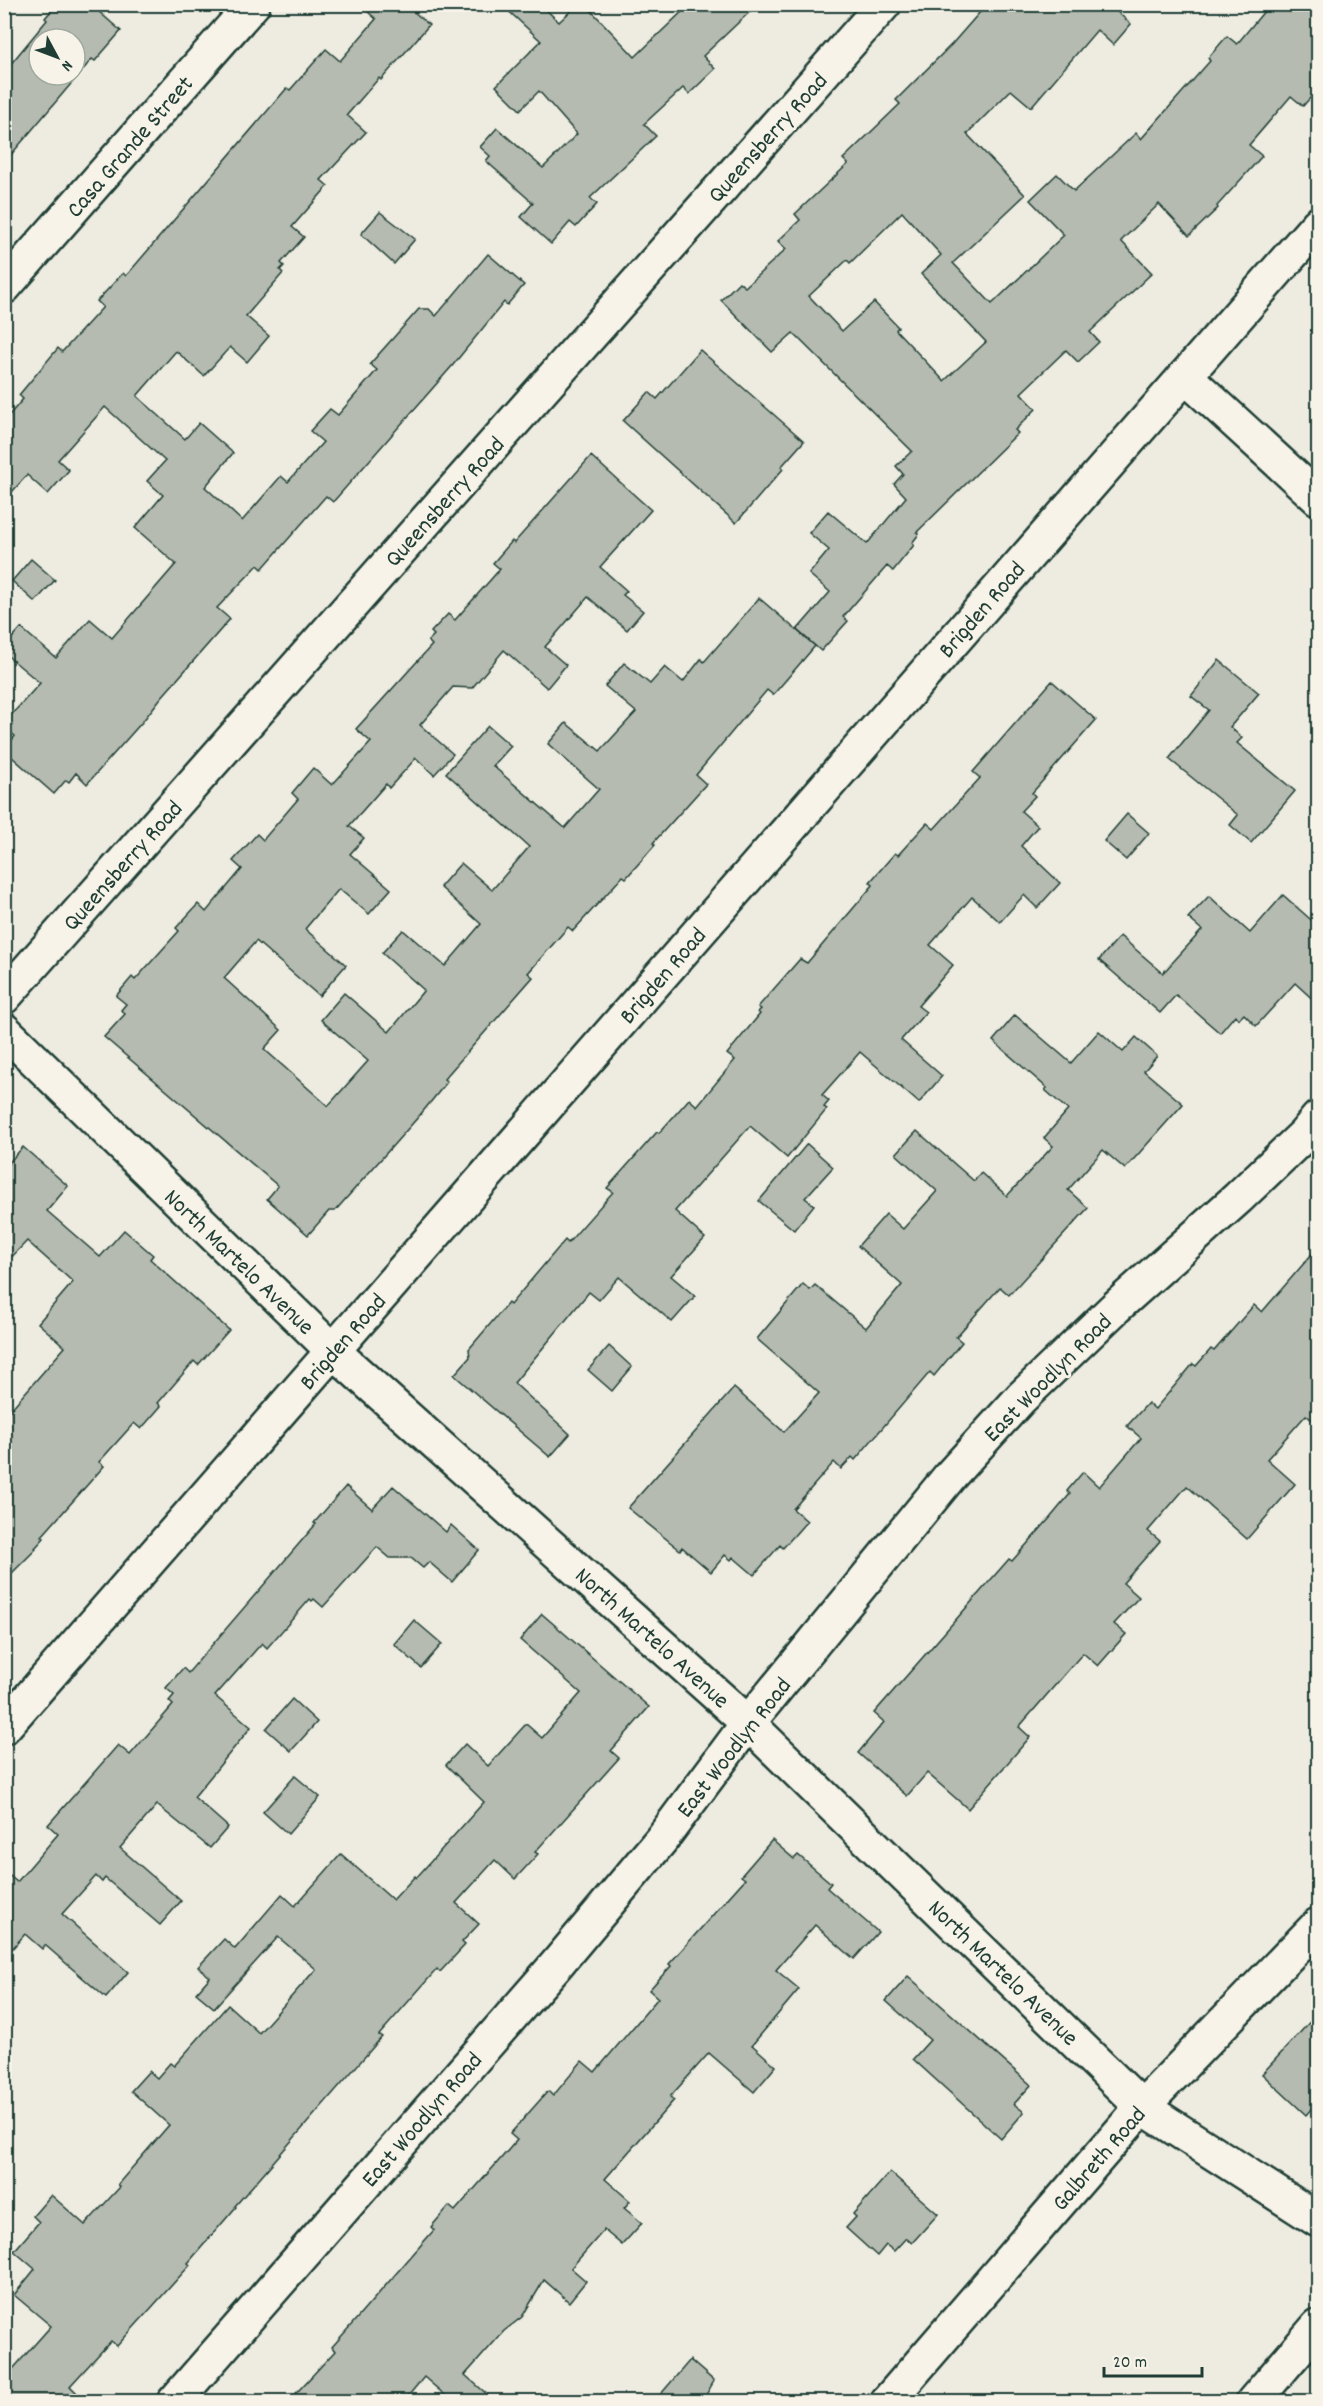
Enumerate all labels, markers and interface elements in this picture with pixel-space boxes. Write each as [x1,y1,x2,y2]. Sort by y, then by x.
north arrow [27,27,87,87]
text: N [55,55,78,76]
street label: Queensberry Road [701,66,837,212]
street label: Casa Grande Street [60,69,203,227]
street label: Queensberry Road [378,430,514,576]
street label: Brigden Road [932,555,1035,667]
street label: Queensberry Road [56,794,192,940]
street label: Brigden Road [613,921,716,1033]
street label: North Martelo Avenue [155,1182,321,1344]
street label: Brigden Road [293,1287,396,1399]
street label: East Woodlyn Road [977,1307,1121,1451]
street label: North Martelo Avenue [566,1560,736,1718]
street label: East Woodlyn Road [670,1671,801,1826]
street label: North Martelo Avenue [919,1893,1085,2055]
street label: East Woodlyn Road [355,2046,492,2196]
street label: Galbreth Road [1045,2100,1155,2220]
scale bar [1104,2340,1202,2378]
text: 20 m [1113,2351,1147,2376]

